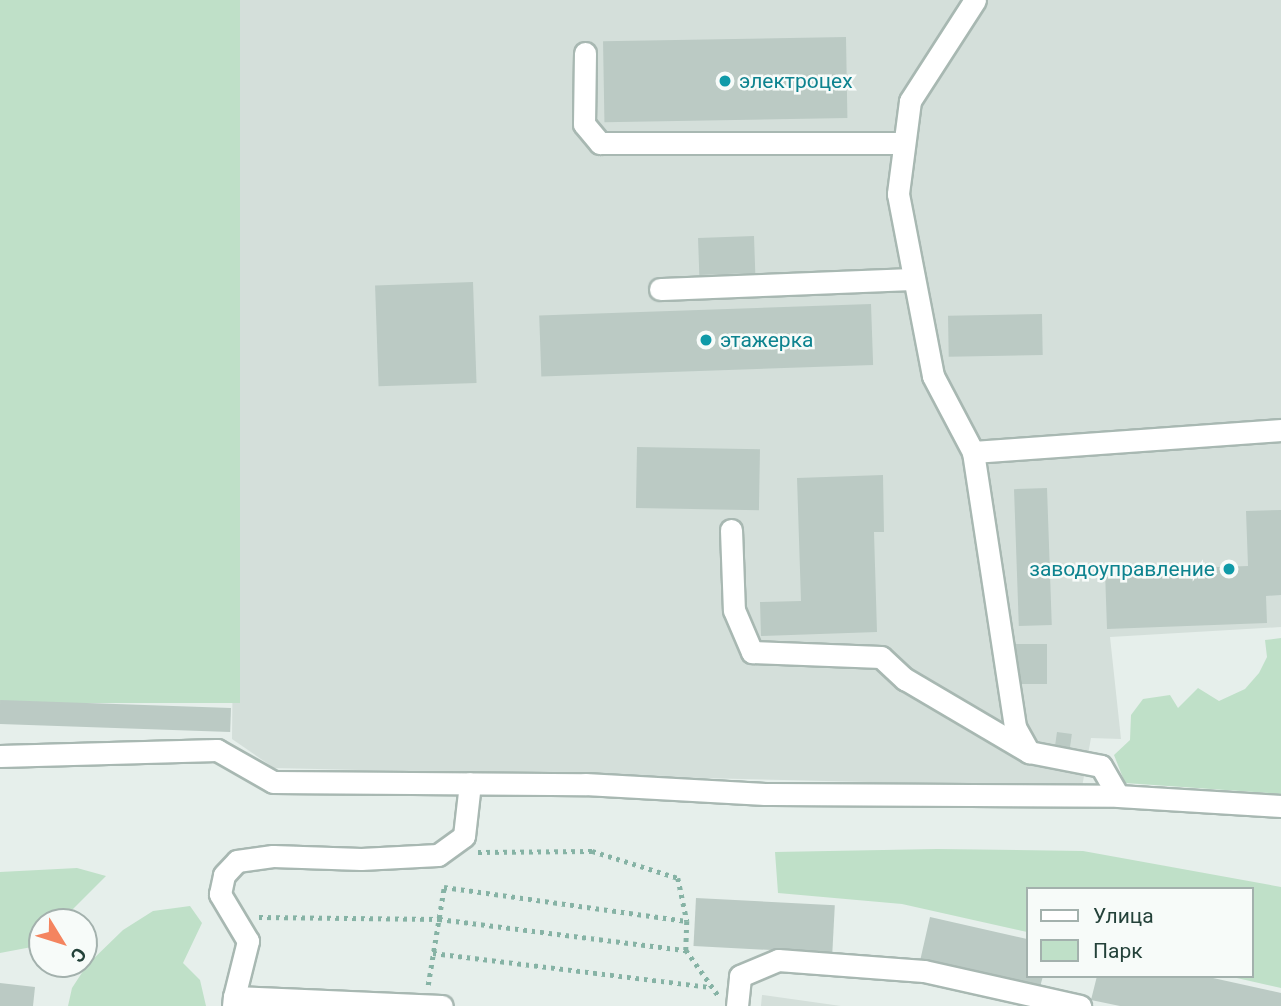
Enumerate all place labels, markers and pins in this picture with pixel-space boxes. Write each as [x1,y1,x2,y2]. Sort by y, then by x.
place label: электроцех [739,68,853,94]
marker: электроцех [717,73,733,89]
place label: этажерка [720,327,813,353]
marker: этажерка [698,332,714,348]
place label: заводоуправление [1029,556,1215,582]
marker: заводоуправление [1221,561,1237,577]

